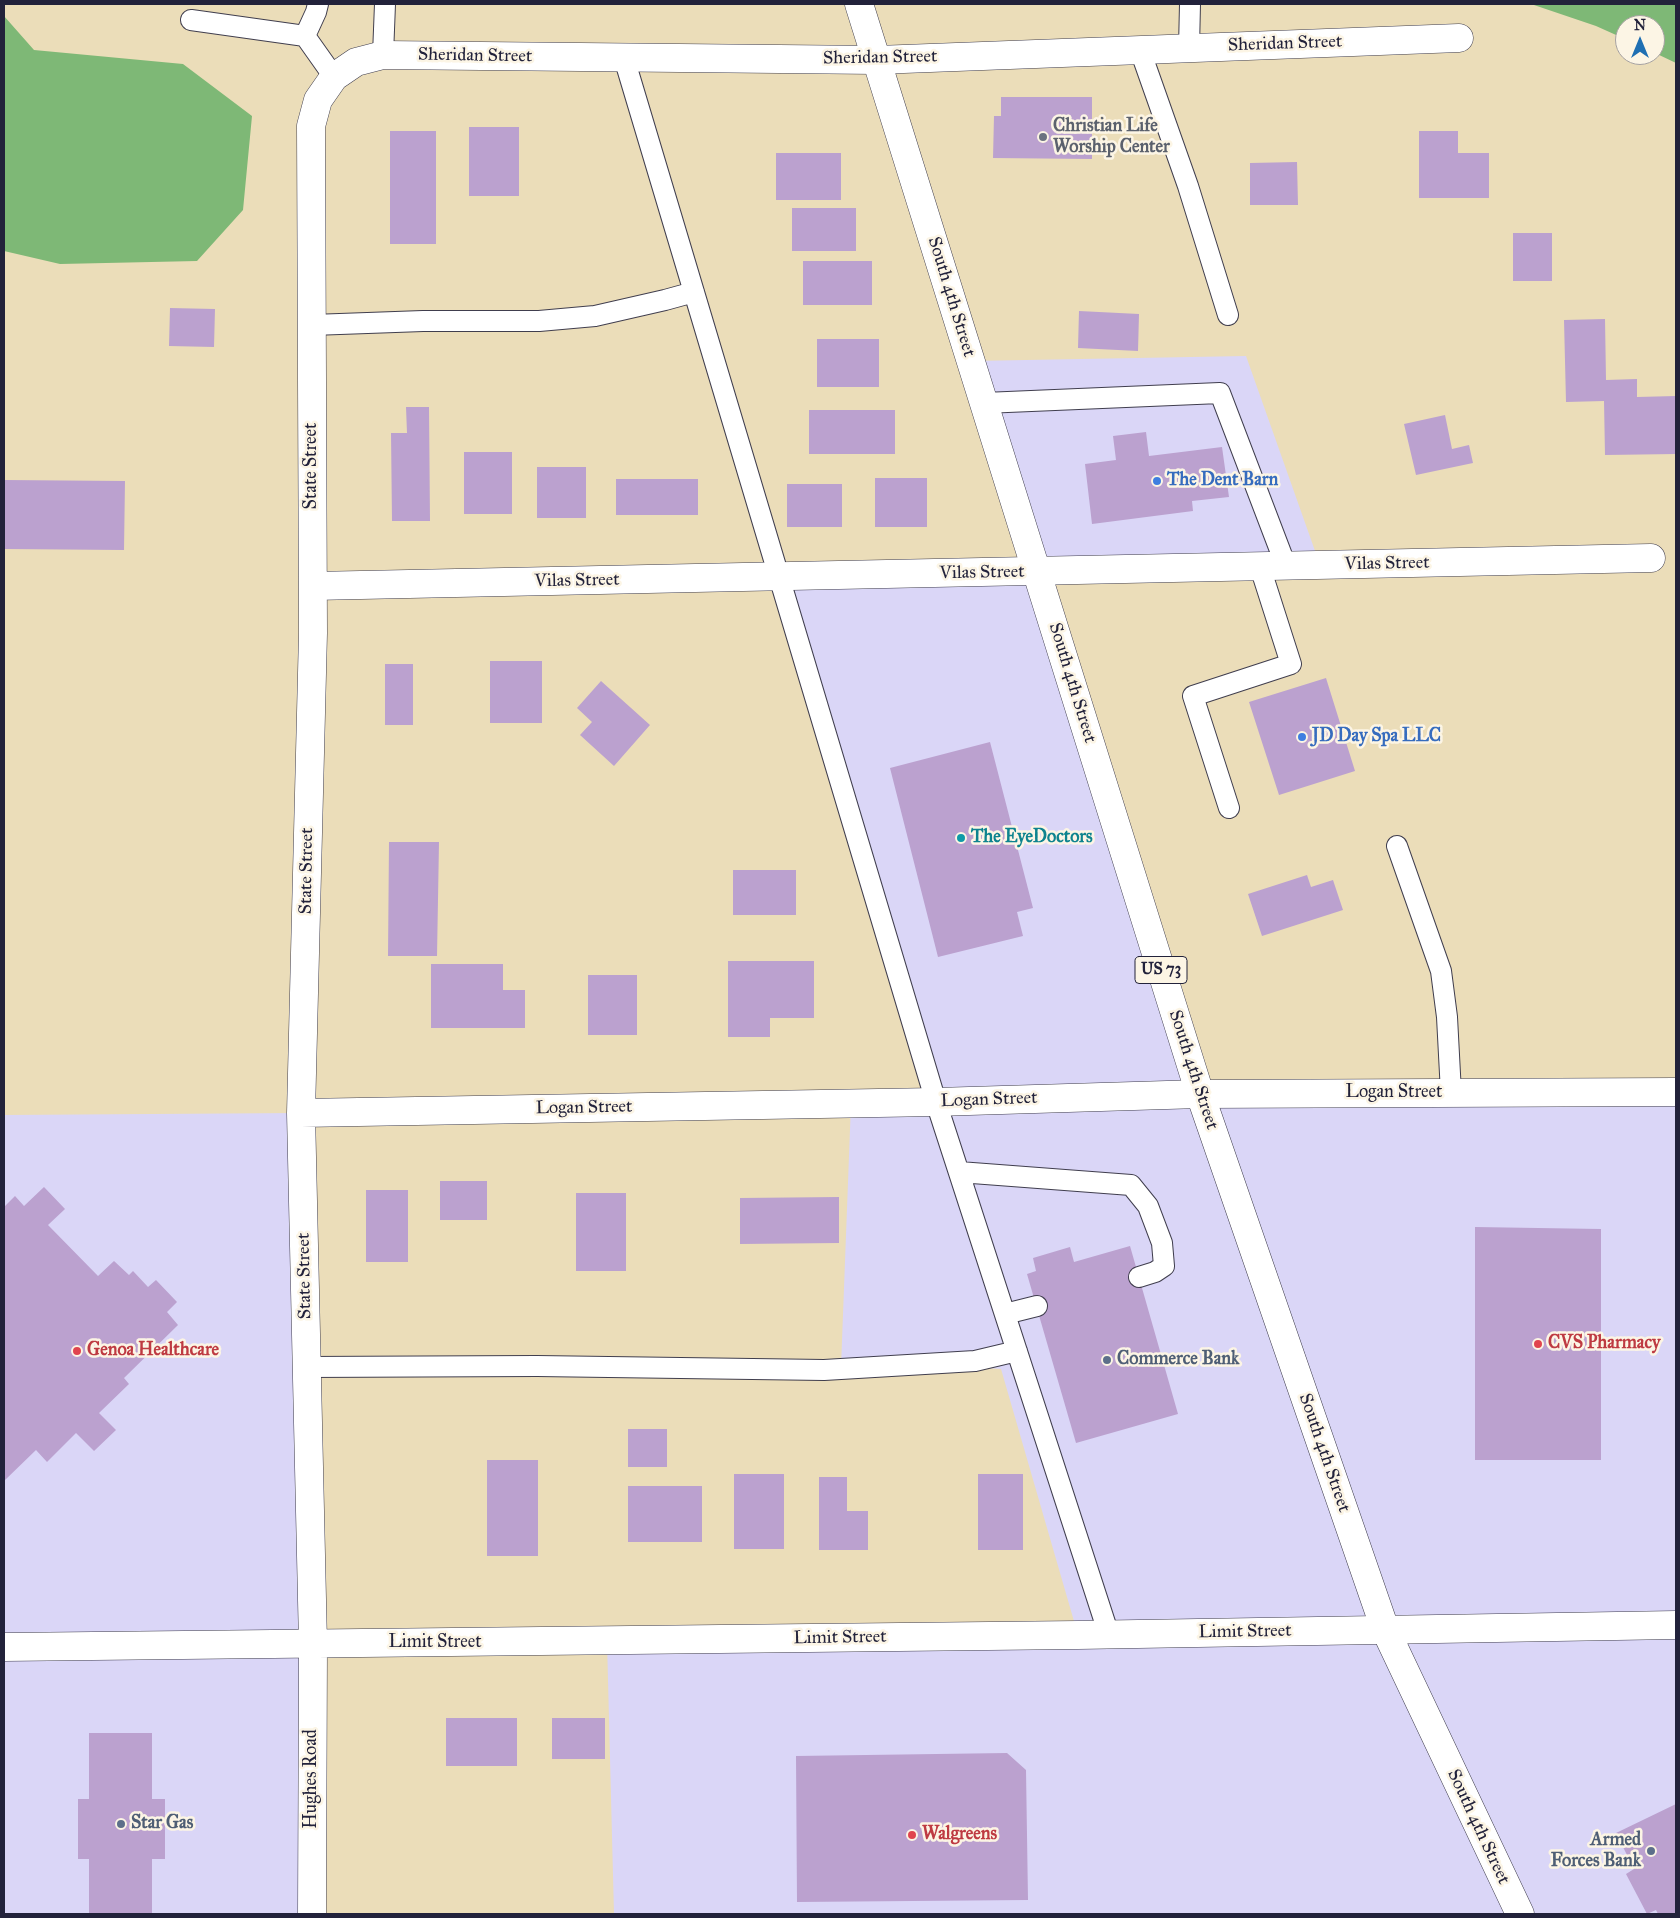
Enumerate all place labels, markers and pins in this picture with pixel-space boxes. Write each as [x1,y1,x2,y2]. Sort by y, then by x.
place label: Christian Life Worship Center [1053,116,1170,158]
marker: Christian Life Worship Center [1037,131,1049,143]
place label: The Dent Barn [1167,470,1278,492]
marker: The Dent Barn [1151,475,1163,487]
place label: JD Day Spa LLC [1312,726,1441,748]
marker: JD Day Spa LLC [1296,731,1308,743]
place label: The EyeDoctors [971,827,1093,849]
marker: The EyeDoctors [955,832,967,844]
place label: CVS Pharmacy [1548,1333,1660,1355]
marker: CVS Pharmacy [1532,1338,1544,1350]
place label: Genoa Healthcare [87,1340,219,1362]
marker: Genoa Healthcare [71,1345,83,1357]
place label: Commerce Bank [1117,1349,1239,1371]
marker: Commerce Bank [1101,1354,1113,1366]
place label: Star Gas [131,1813,193,1835]
marker: Star Gas [115,1818,127,1830]
place label: Walgreens [922,1824,997,1846]
marker: Walgreens [906,1829,918,1841]
place label: Armed Forces Bank [1551,1830,1641,1872]
marker: Armed Forces Bank [1645,1845,1657,1857]

